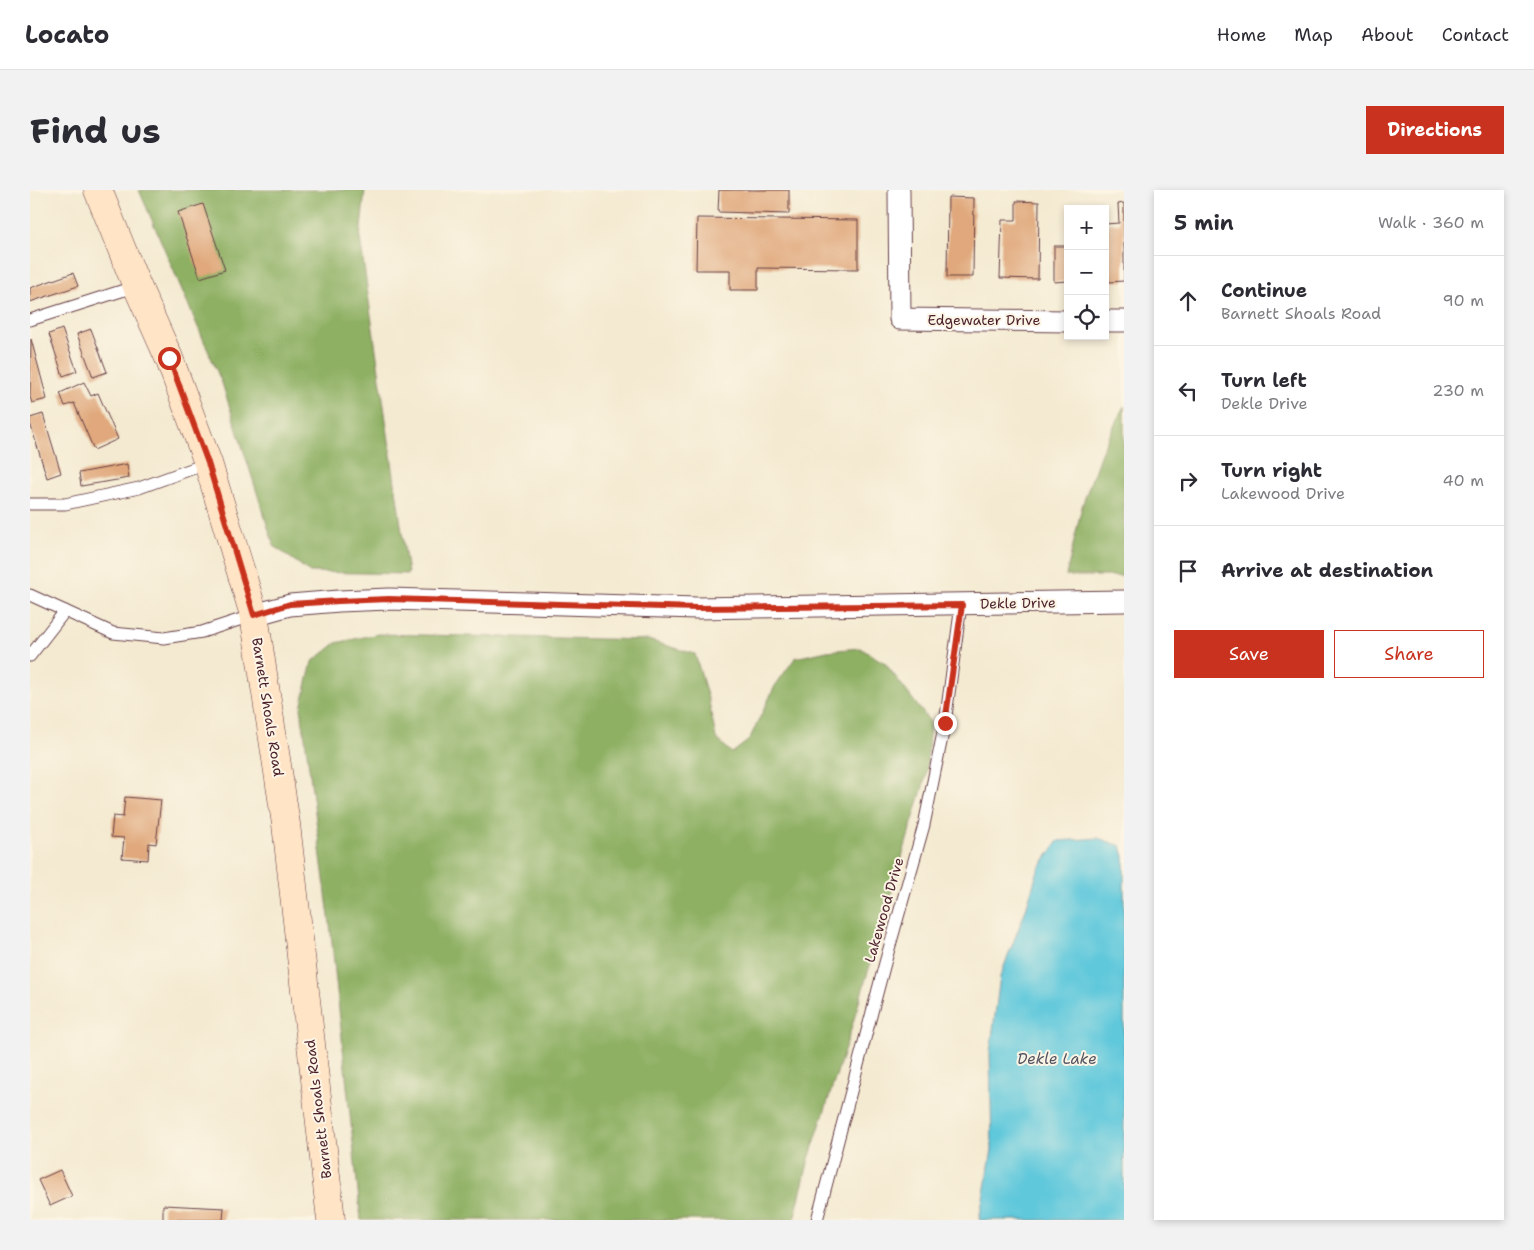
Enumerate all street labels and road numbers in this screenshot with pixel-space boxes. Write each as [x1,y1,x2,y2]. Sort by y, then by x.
street label: Edgewater Drive [928,311,1040,329]
street label: Dekle Drive [980,593,1056,613]
street label: Barnett Shoals Road [248,636,288,778]
street label: Lakewood Drive [860,855,908,965]
street label: Barnett Shoals Road [301,1038,335,1180]

